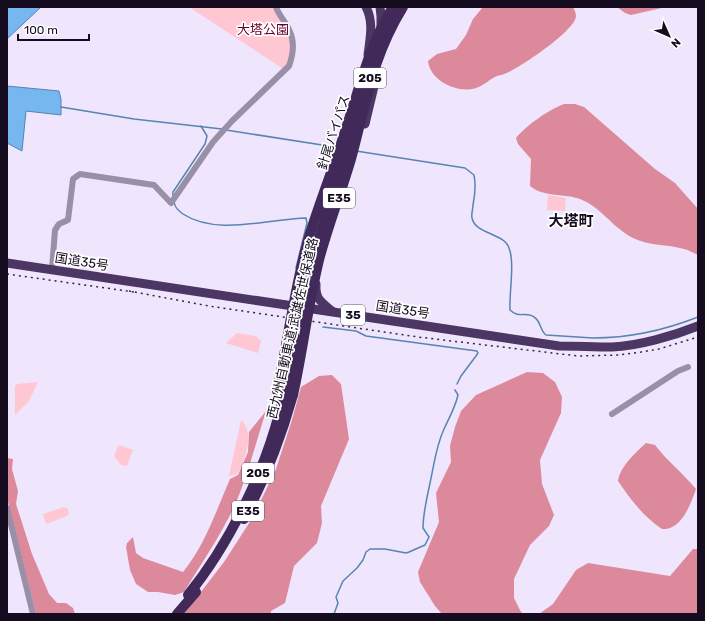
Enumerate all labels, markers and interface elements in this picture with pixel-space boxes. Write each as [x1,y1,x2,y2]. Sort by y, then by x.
scale bar [18,16,89,42]
north arrow [649,16,689,56]
park label: 大塔公園 [237,22,289,37]
text: 100 m [24,23,58,37]
text: N [668,35,683,50]
road number: 205 [354,68,386,88]
street label: 針尾バイパス [314,93,353,171]
road number: E35 [323,188,355,208]
district label: 大塔町 [548,212,594,230]
street label: 西九州自動車道;武雄佐世保道路 [264,236,321,420]
street label: 国道35号 [54,250,110,273]
street label: 国道35号 [375,298,431,321]
road number: 35 [341,305,365,325]
road number: 205 [242,463,274,483]
road number: E35 [232,501,264,521]

